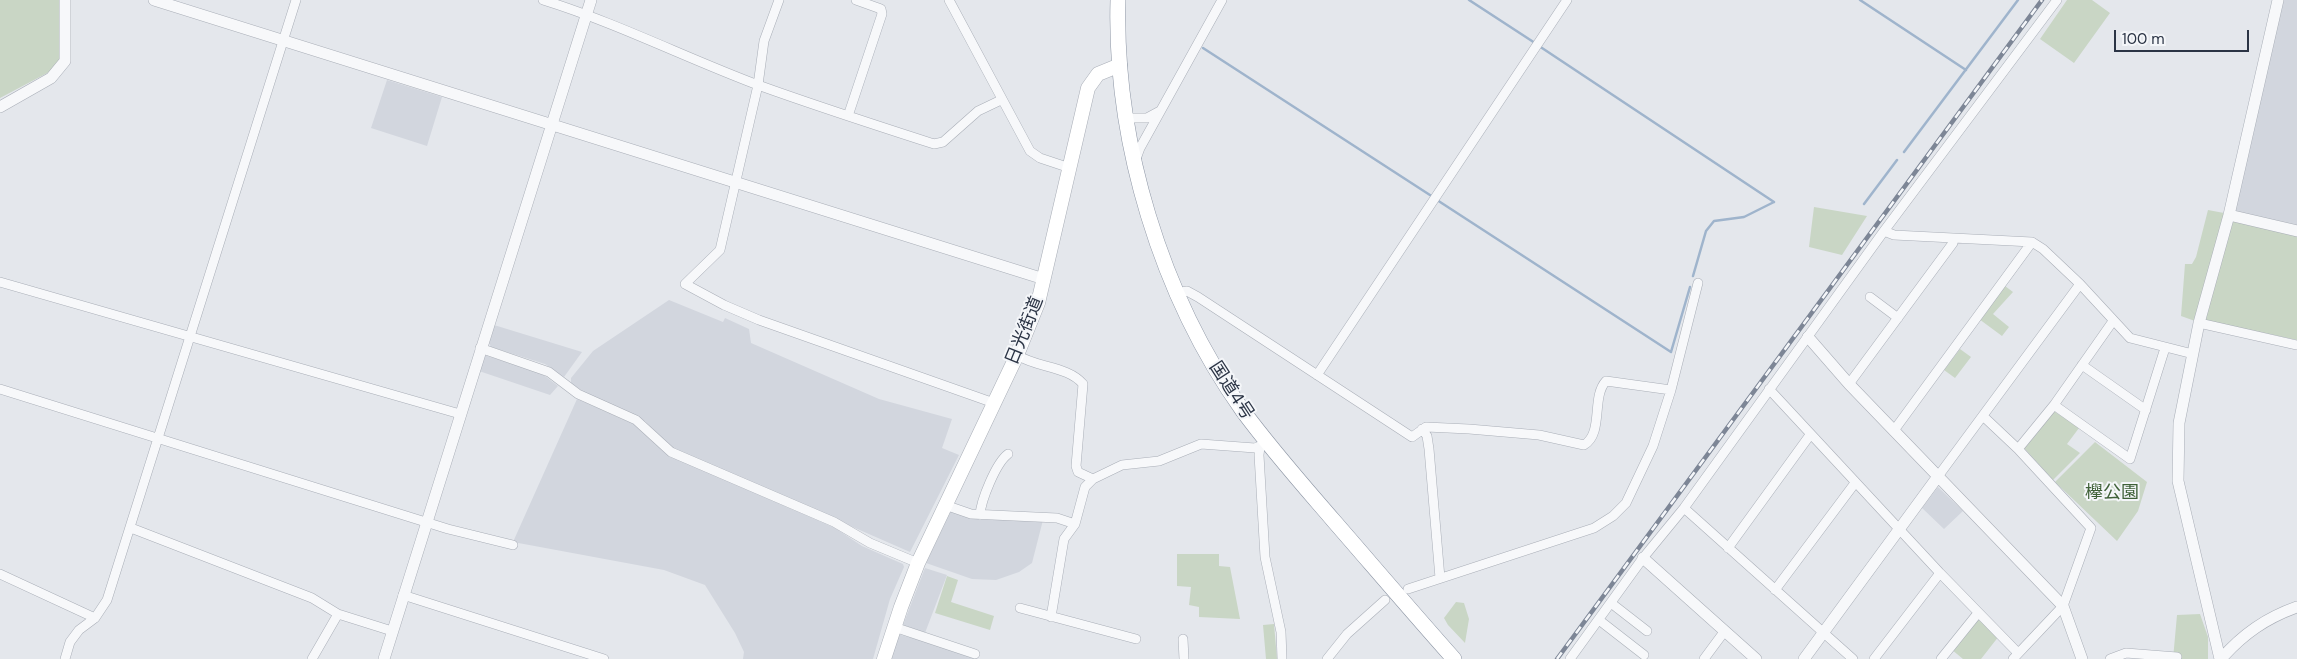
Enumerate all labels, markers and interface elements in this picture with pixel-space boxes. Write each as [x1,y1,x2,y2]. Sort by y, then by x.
scale bar [2117,20,2252,52]
text: 100 m [2122,29,2165,49]
street label: 日光街道 [1002,294,1048,368]
street label: 国道4号 [1204,358,1258,424]
park label: 欅公園 [2085,482,2139,504]

